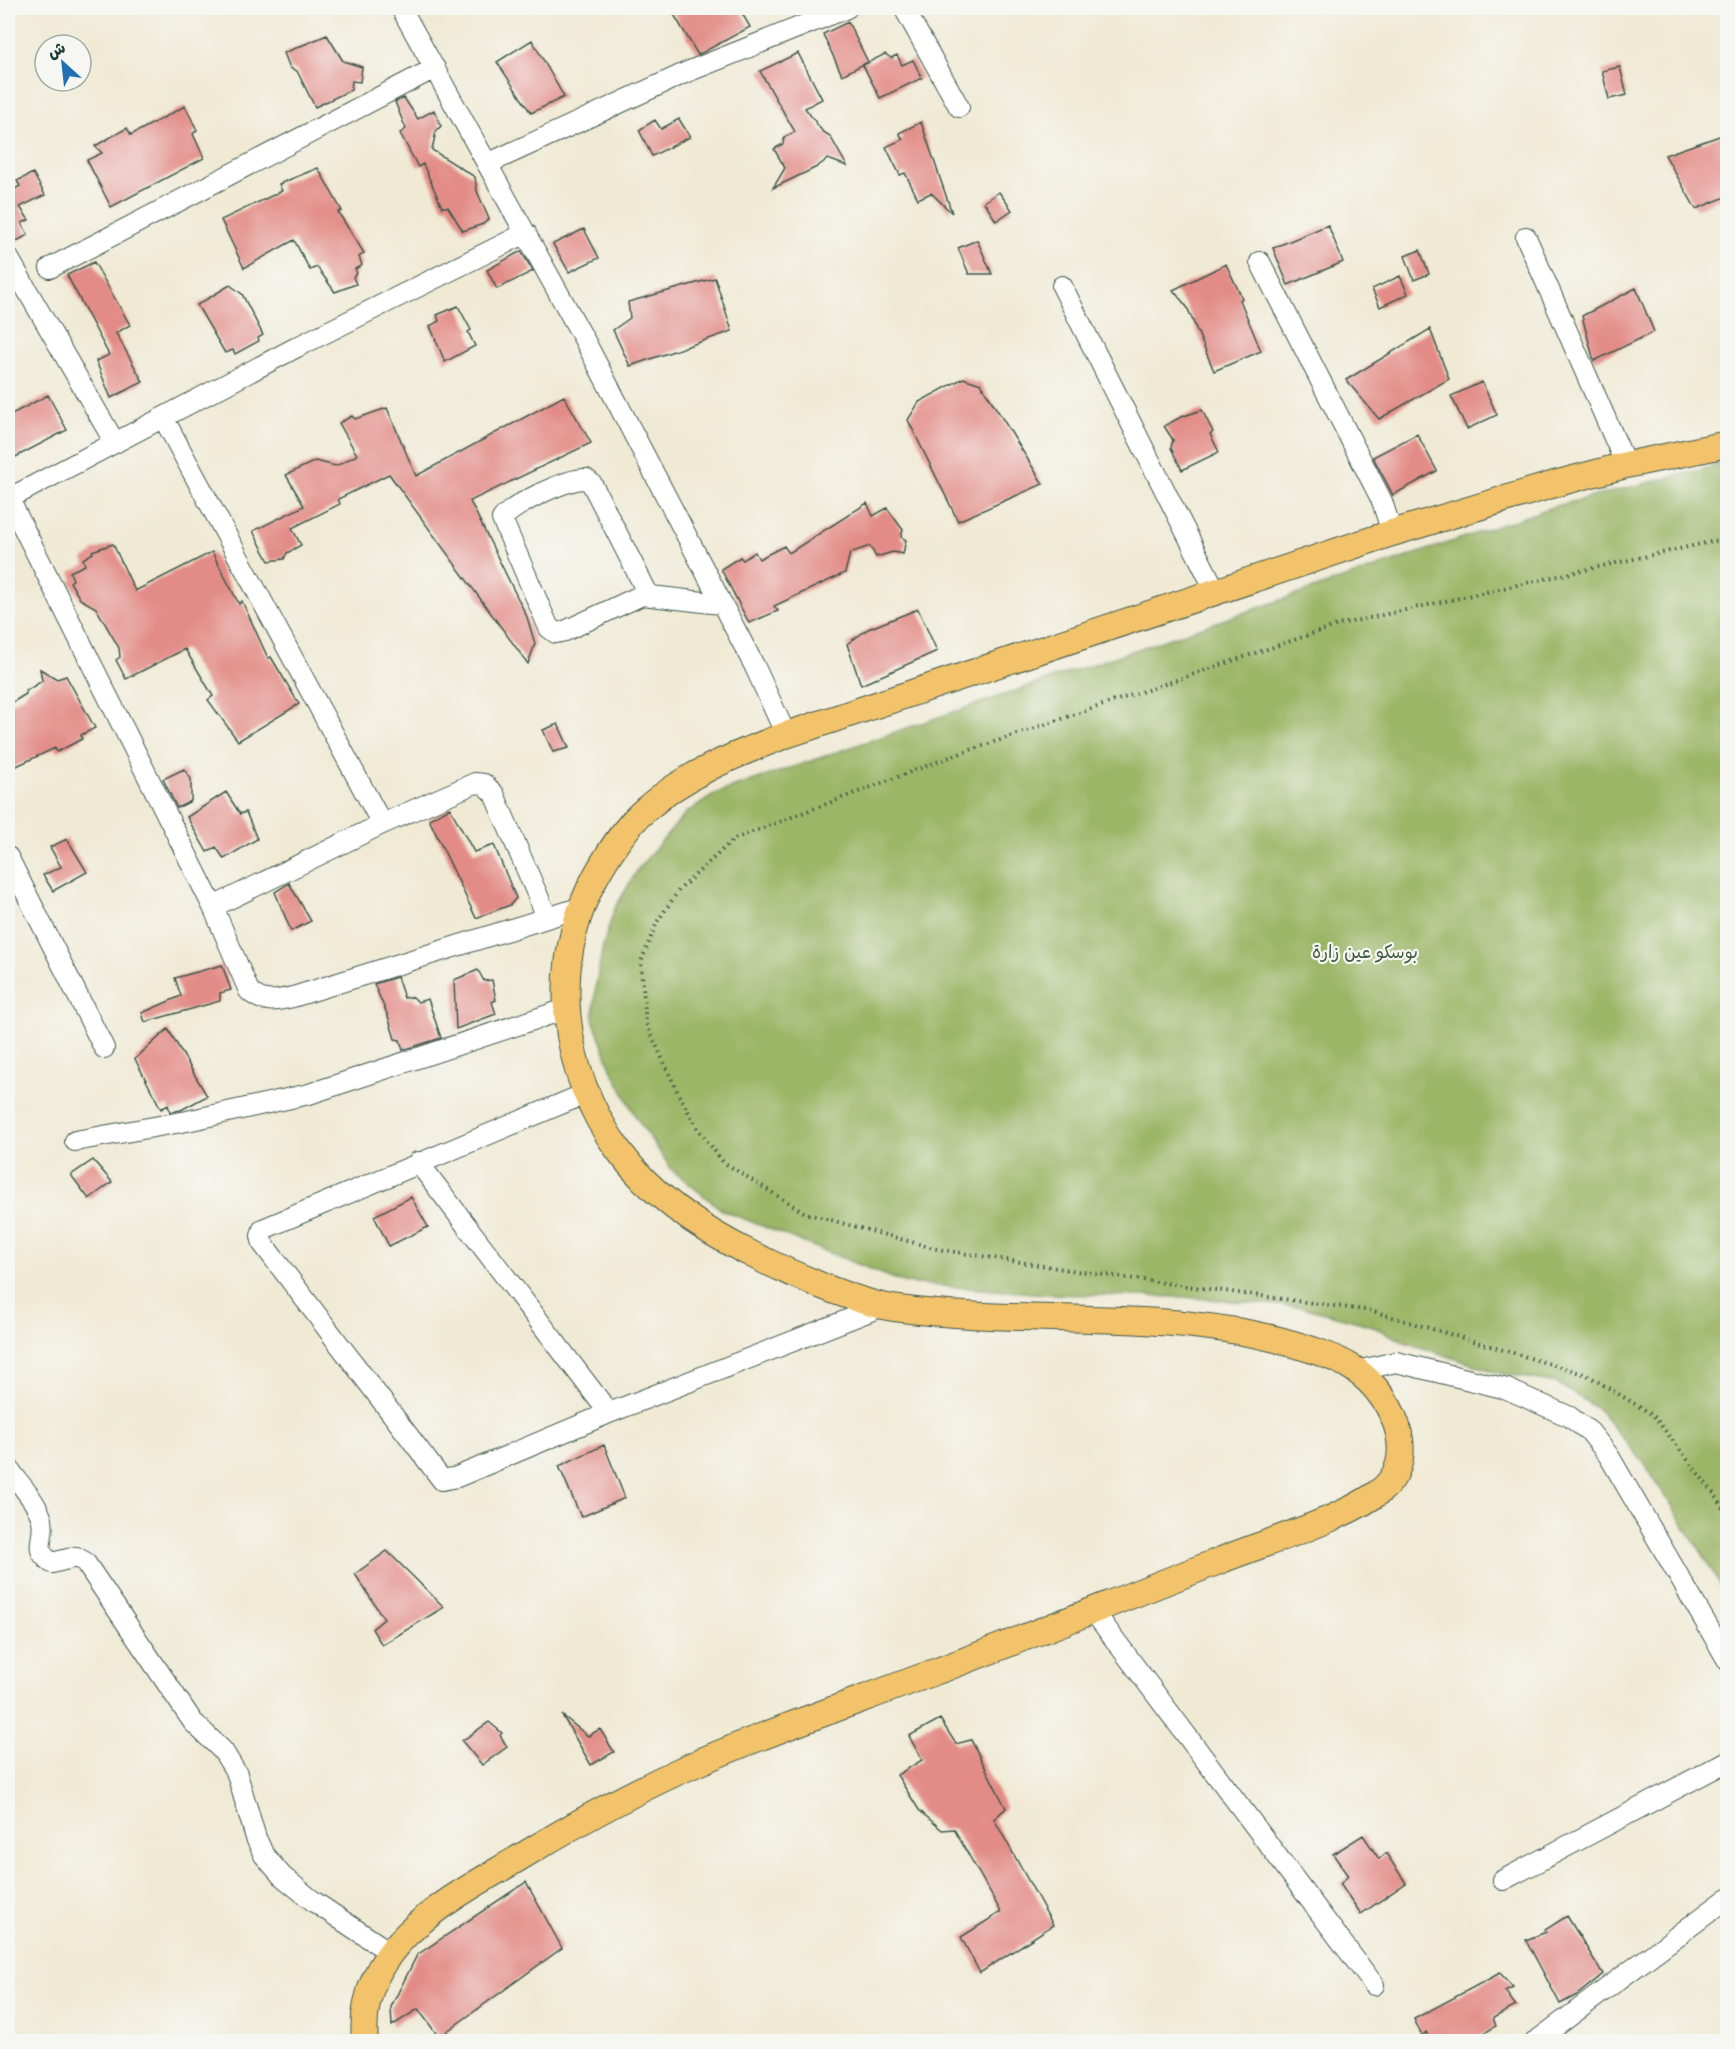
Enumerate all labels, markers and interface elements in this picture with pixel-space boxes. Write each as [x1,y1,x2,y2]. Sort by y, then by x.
north arrow [33,33,93,93]
text: ش [44,38,69,64]
park label: بوسكو عين زارة [1312,941,1418,965]

